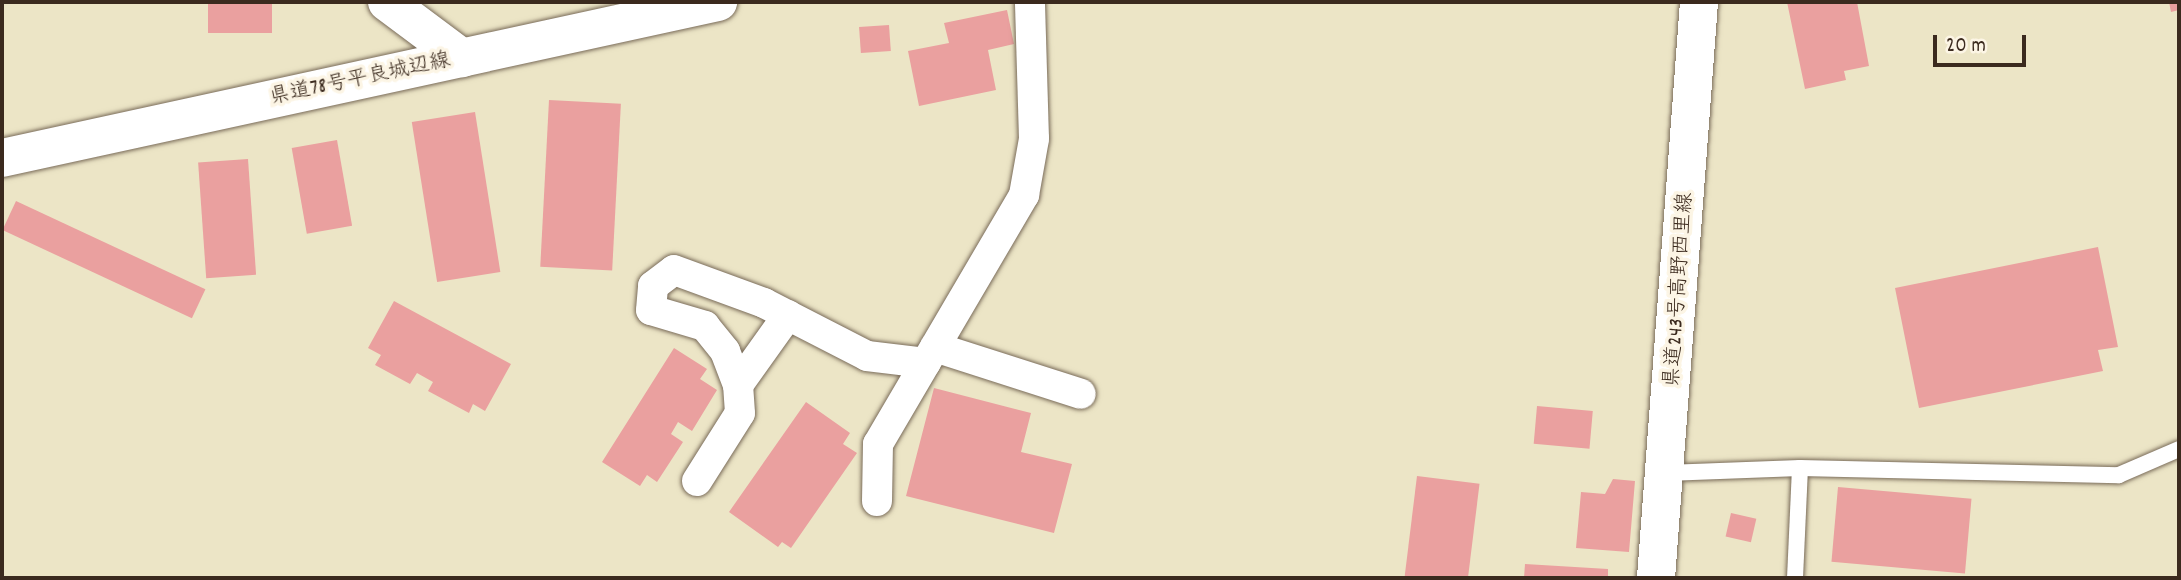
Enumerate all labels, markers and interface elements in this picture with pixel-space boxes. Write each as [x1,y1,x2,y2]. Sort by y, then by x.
scale bar [1936,21,2029,65]
text: 20 m [1946,32,1986,62]
street label: 県道78号平良城辺線 [267,48,453,112]
street label: 県道243号高野西里線 [1661,192,1699,388]

